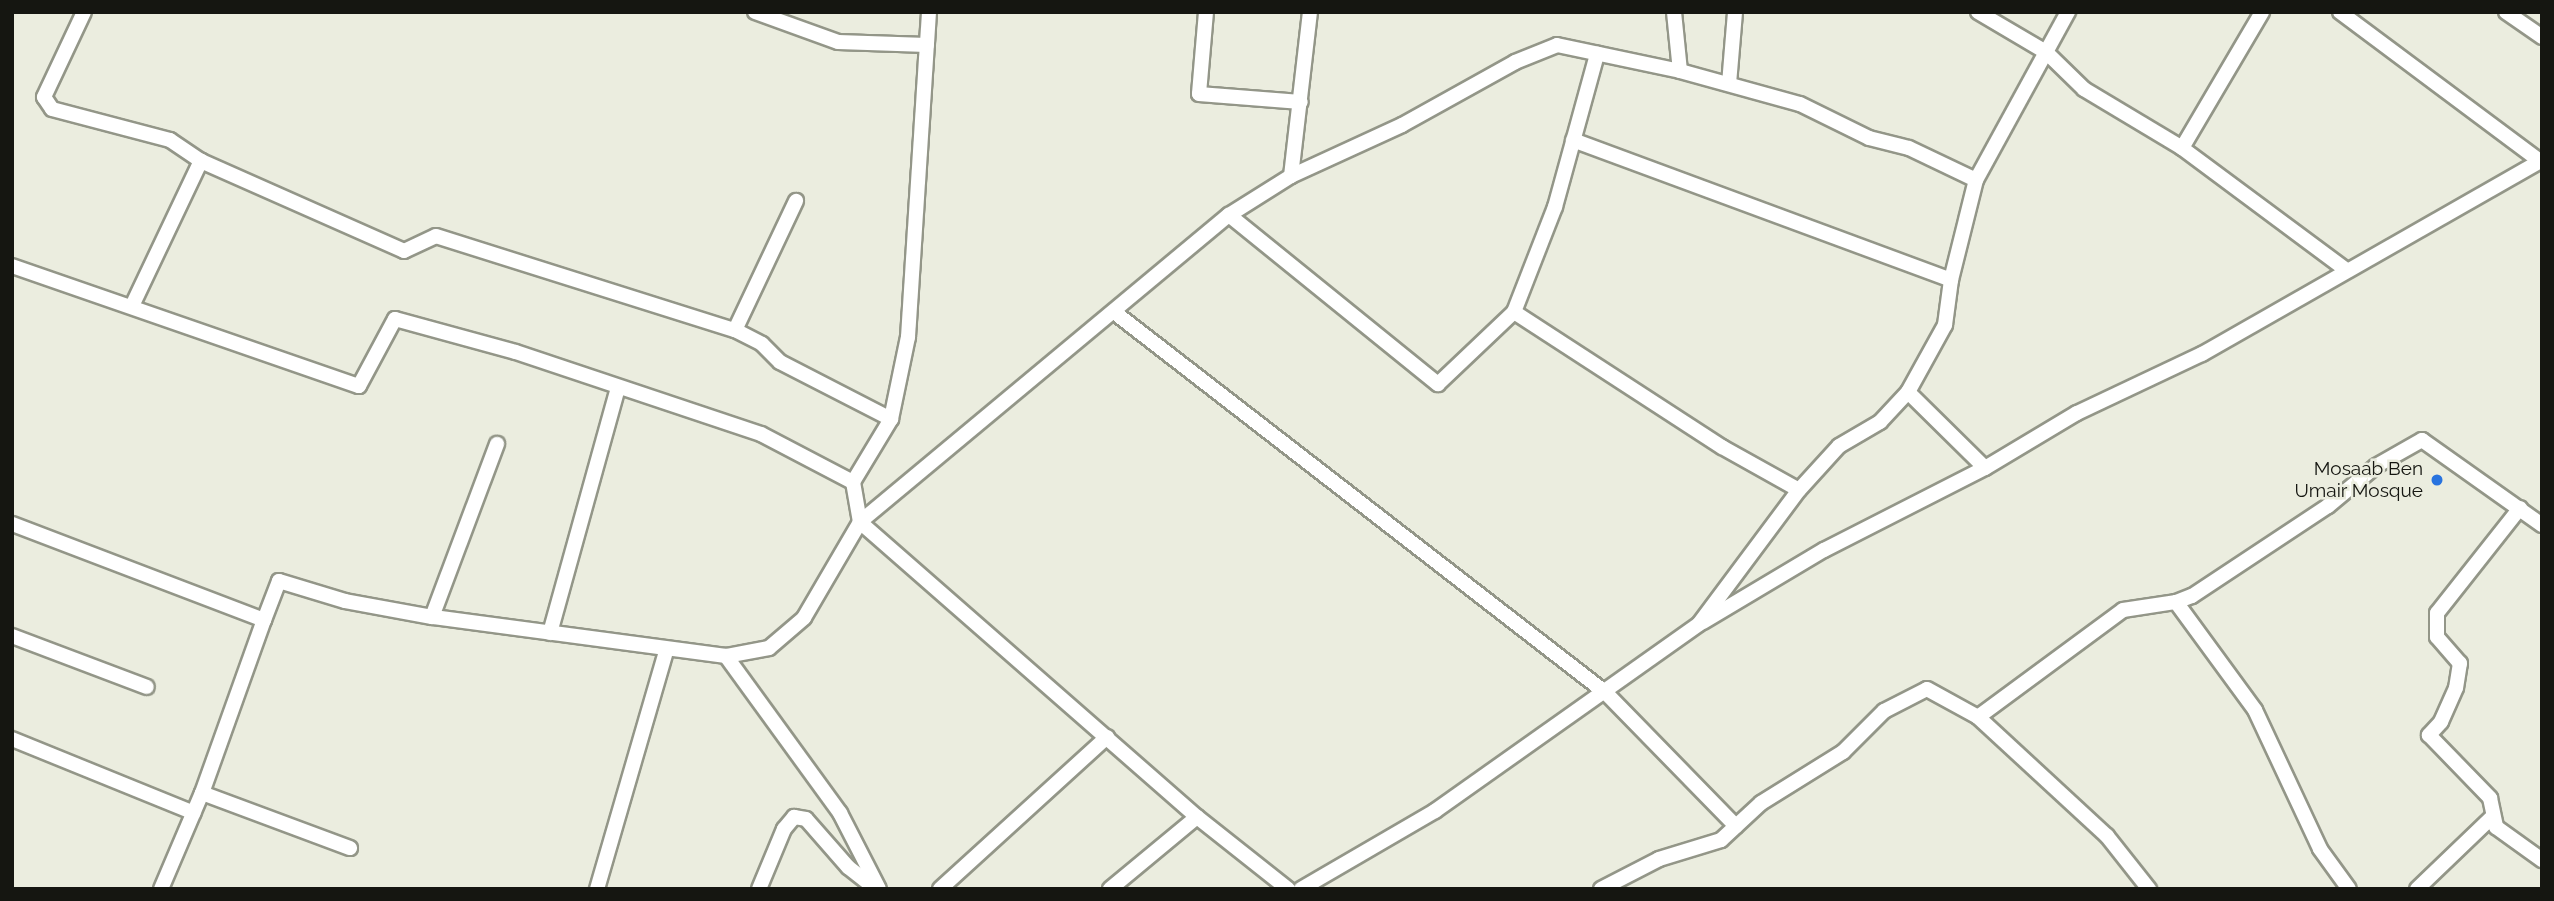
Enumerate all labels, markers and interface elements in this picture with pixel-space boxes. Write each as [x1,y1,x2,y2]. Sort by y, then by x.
place label: Mosaab Ben Umair Mosque [2294,458,2423,502]
marker: Mosaab Ben Umair Mosque [2429,472,2445,488]

